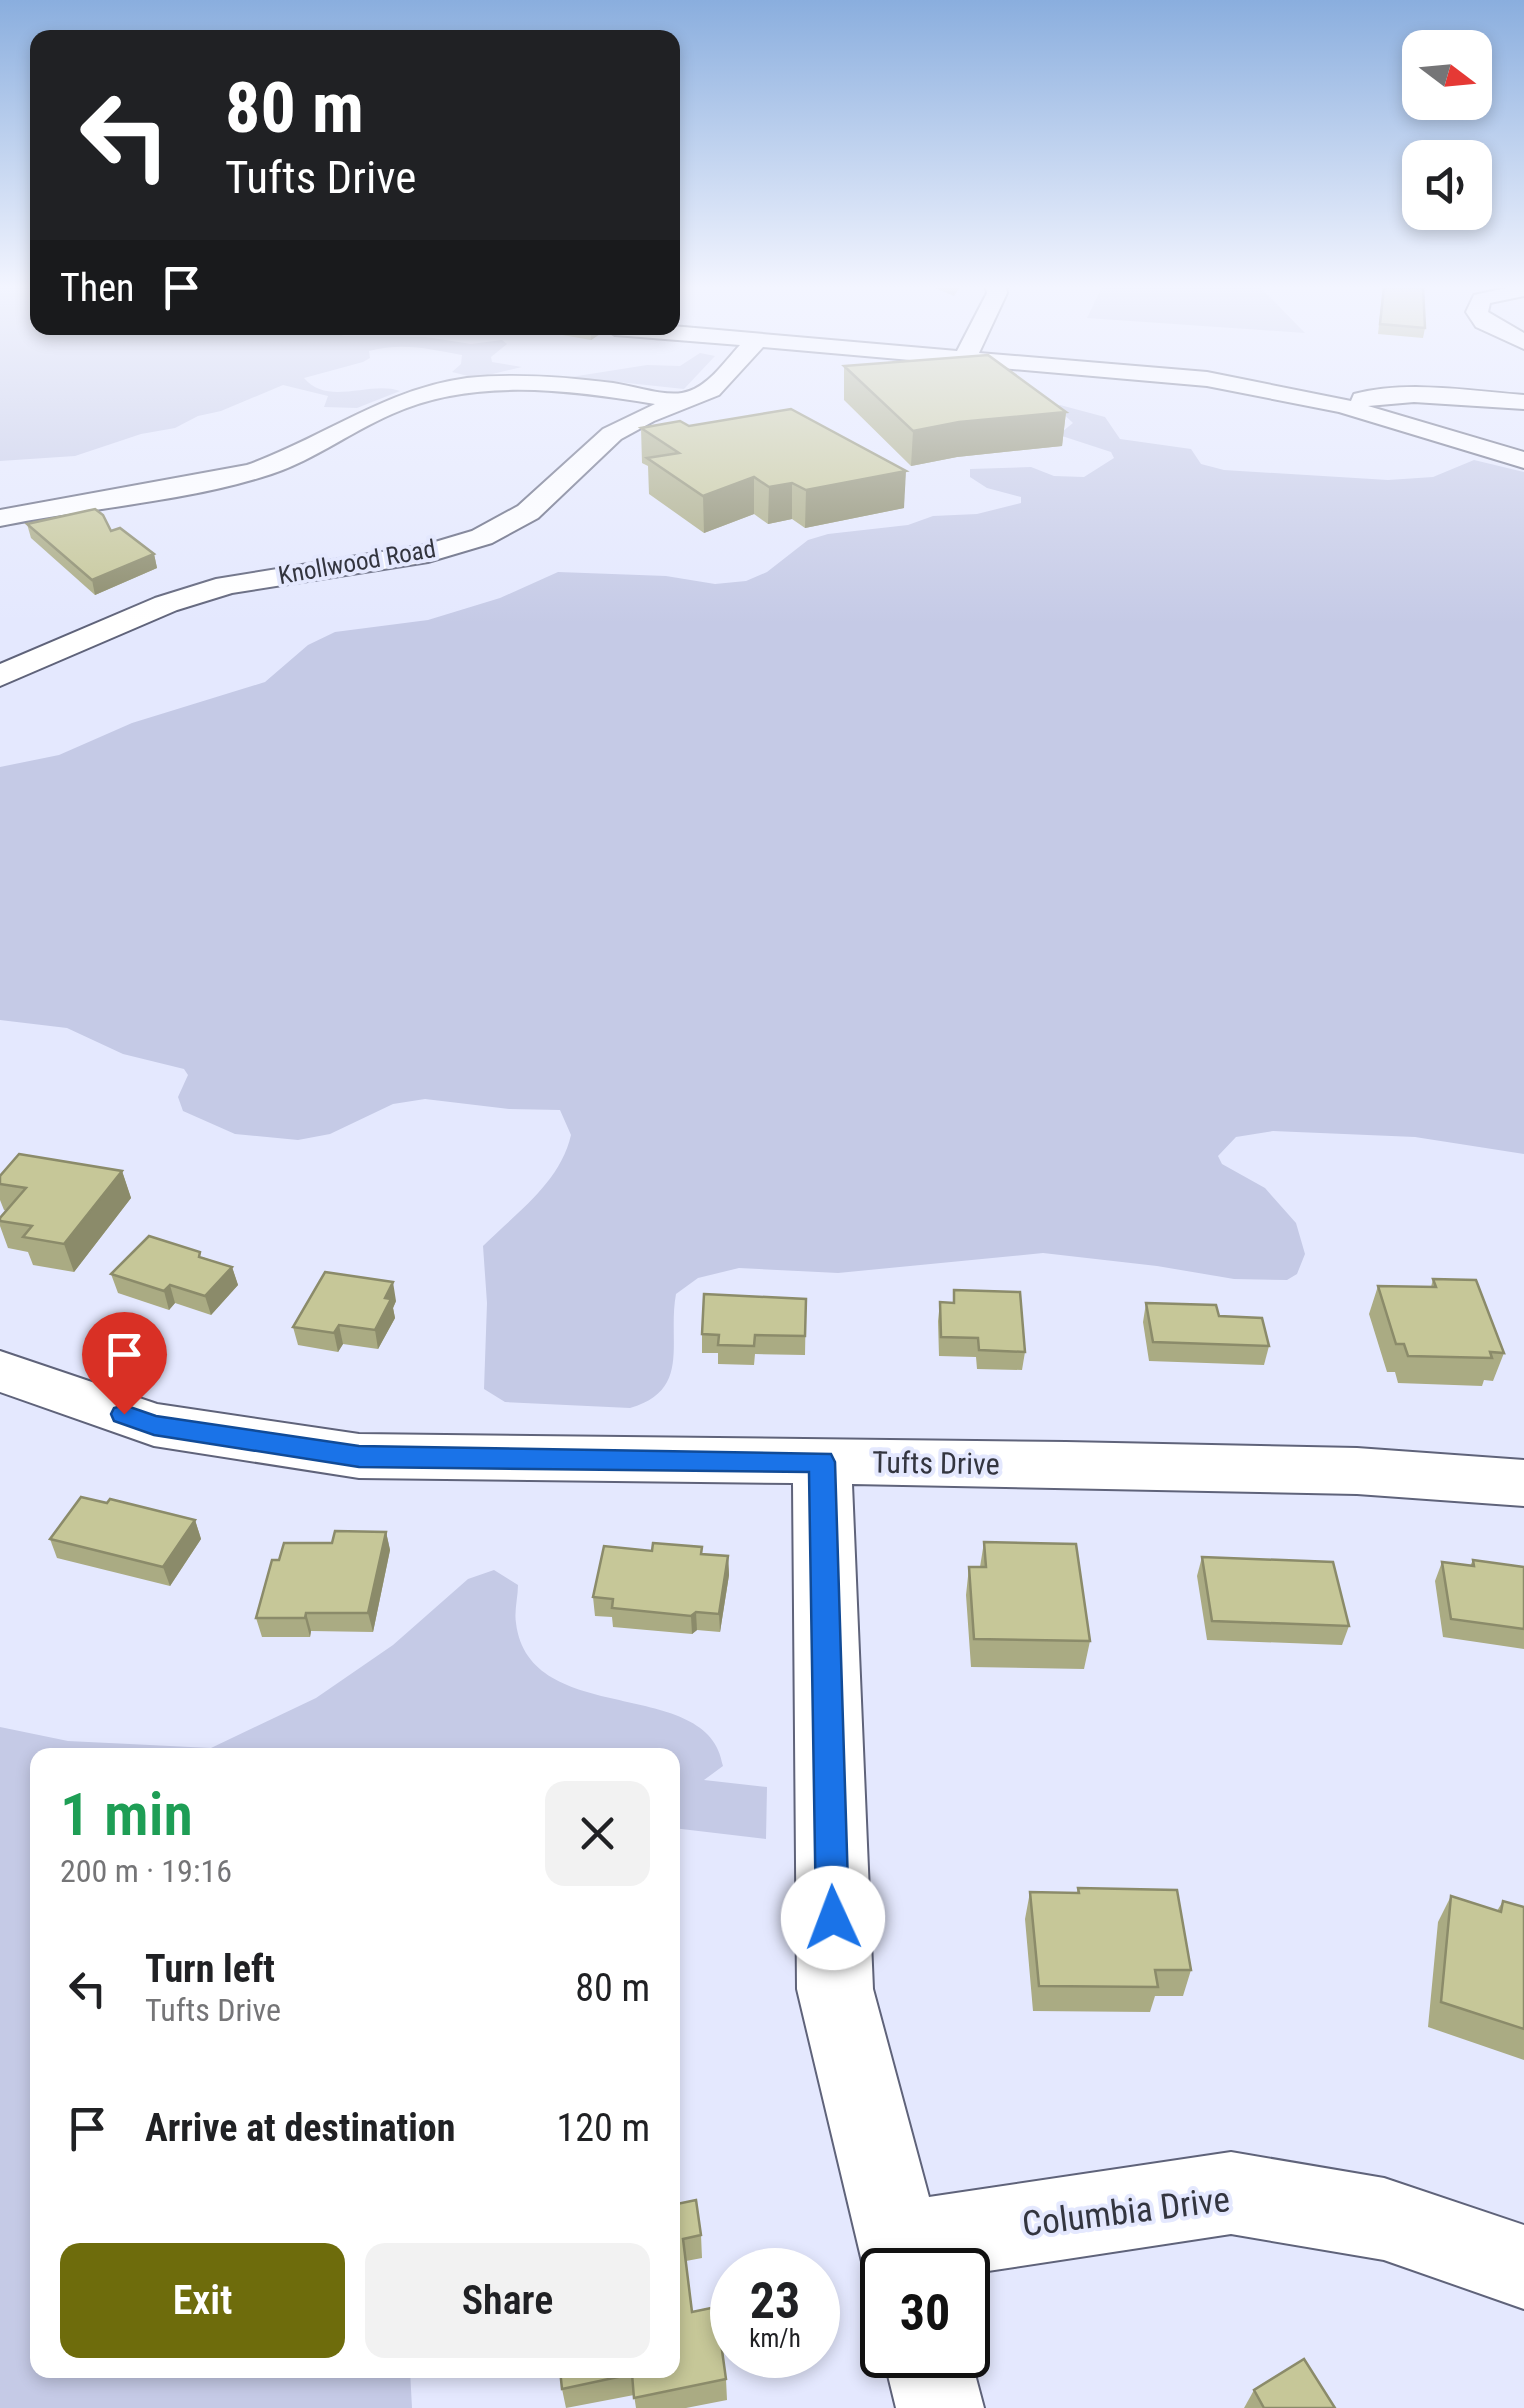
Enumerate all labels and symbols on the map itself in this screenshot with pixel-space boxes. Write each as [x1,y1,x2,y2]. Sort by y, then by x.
north arrow [1402,30,1492,120]
street label: Knollwood Road [276,534,438,590]
pin [82,1312,167,1415]
street label: Tufts Drive [872,1444,1000,1482]
position arrow [781,1866,885,1970]
street label: Columbia Drive [1020,2179,1232,2245]
speed limit sign: 30 [860,2248,990,2378]

